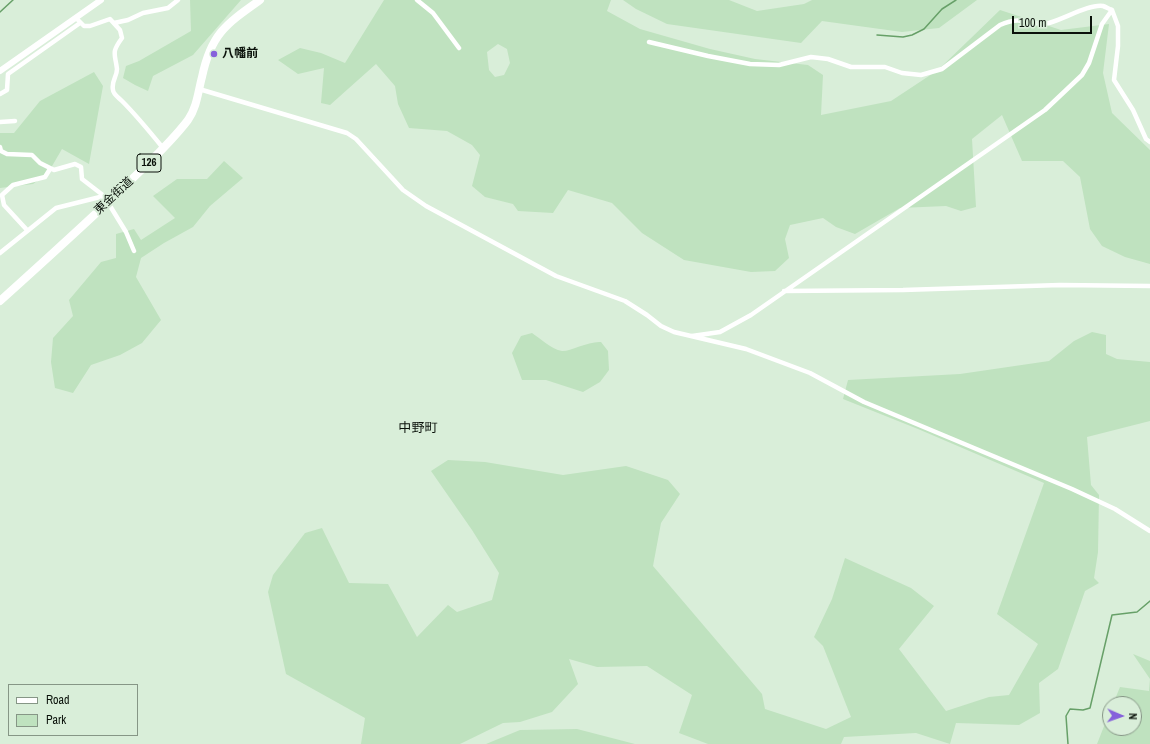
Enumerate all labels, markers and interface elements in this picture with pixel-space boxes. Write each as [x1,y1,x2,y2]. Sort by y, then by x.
scale bar [1014,8,1094,34]
text: 100 m [1019,15,1046,31]
place label: 八幡前 [222,47,258,61]
marker: 八幡前 [209,49,219,59]
road number: 126 [137,154,161,172]
street label: 東金街道 [92,174,136,218]
district label: 中野町 [399,421,437,437]
legend [8,684,138,736]
text: Road [46,692,70,708]
north arrow [1102,696,1142,736]
text: Park [46,712,66,728]
text: N [1126,713,1140,720]

